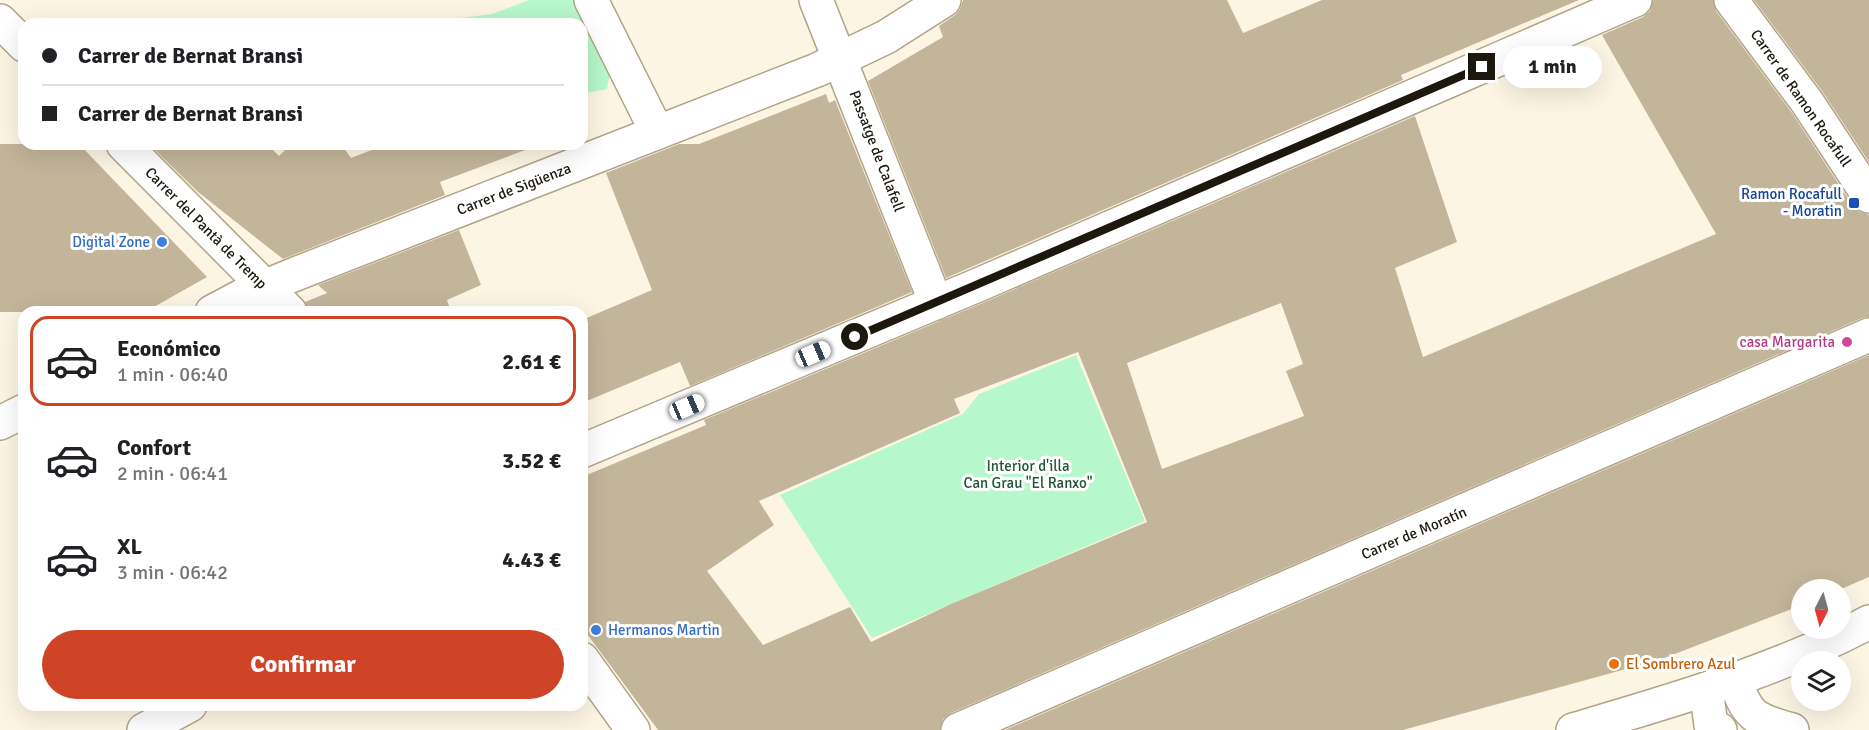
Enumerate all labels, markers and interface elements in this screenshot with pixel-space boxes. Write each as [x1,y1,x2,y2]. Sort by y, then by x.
street label: Carrer de Ramon Rocafull [1747,26,1855,170]
text: Carrer de Bernat Bransi [78,42,303,69]
callout: 1 min [1503,46,1602,88]
route end [1468,53,1495,80]
text: 1 min [1528,54,1577,79]
street label: Passatge de Calafell [846,88,908,214]
text: Carrer de Bernat Bransi [78,100,303,127]
street label: Carrer de Sigüenza [454,159,574,219]
street label: Carrer del Pantà de Tremp [141,163,271,293]
place label: Ramon Rocafull - Moratin [1741,185,1842,220]
marker: Ramon Rocafull - Moratin [1847,196,1861,210]
place label: Digital Zone [72,233,150,251]
marker: Digital Zone [155,235,169,249]
route start [841,323,868,350]
place label: casa Margarita [1740,333,1835,351]
icon: car [45,334,99,388]
text: Económico [117,335,221,362]
marker: casa Margarita [1840,335,1854,349]
car [793,339,833,369]
text: 2.61 € [502,348,561,375]
text: 1 min · 06:40 [117,362,228,387]
car [667,392,707,422]
icon: car [45,433,99,487]
text: Confort [117,434,191,461]
text: 3.52 € [502,447,561,474]
park label: Interior d'illa Can Grau "El Ranxo" [963,457,1093,492]
text: 2 min · 06:41 [117,461,228,486]
street label: Carrer de Moratín [1359,503,1469,563]
icon: car [45,532,99,586]
text: XL [117,533,142,560]
text: 4.43 € [502,546,561,573]
text: 3 min · 06:42 [117,560,228,585]
north arrow [1791,579,1851,639]
map controls [1791,579,1851,711]
place label: Hermanos Martin [608,621,720,639]
marker: Hermanos Martin [589,623,603,637]
button: Confirmar [42,630,564,699]
button: layers [1791,651,1851,711]
place label: El Sombrero Azul [1626,655,1736,673]
marker: El Sombrero Azul [1607,657,1621,671]

